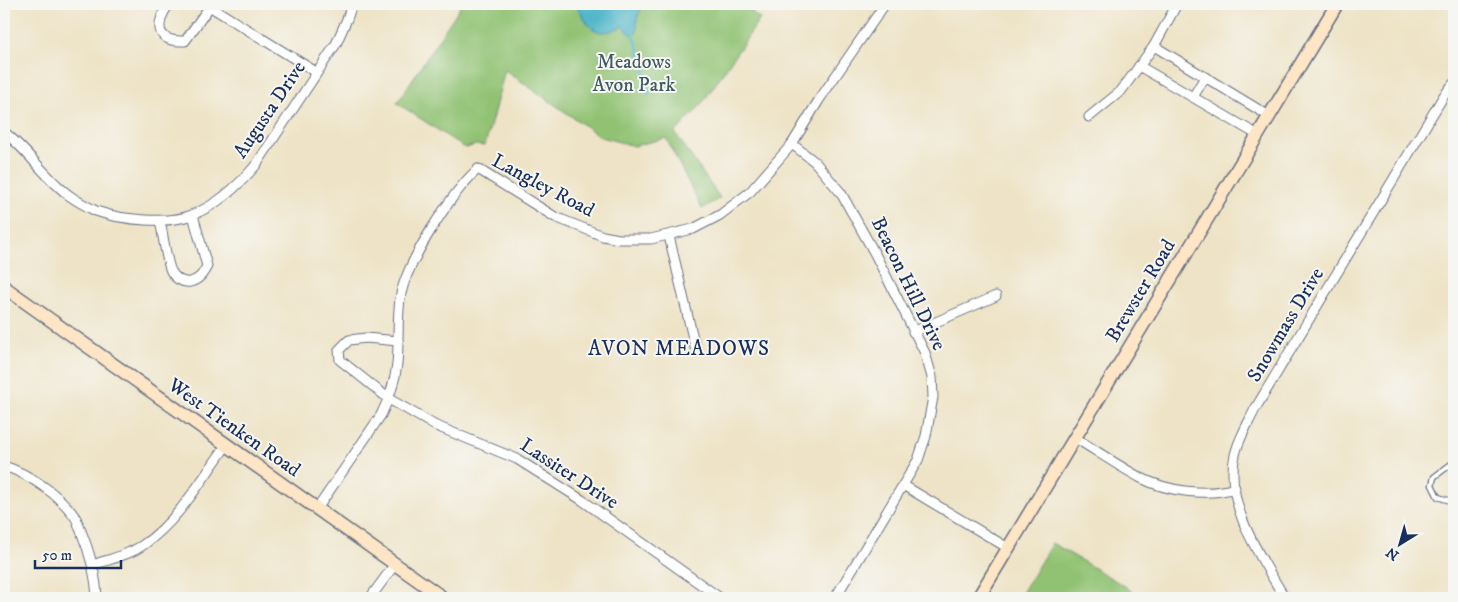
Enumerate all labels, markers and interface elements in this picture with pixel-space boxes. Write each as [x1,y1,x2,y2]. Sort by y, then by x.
park label: Meadows Avon Park [593,50,676,98]
street label: Augusta Drive [228,57,312,163]
street label: Langley Road [487,149,599,223]
street label: Beacon Hill Drive [865,213,951,355]
street label: Brewster Road [1101,235,1181,347]
street label: Snowmass Drive [1242,263,1330,387]
district label: AVON MEADOWS [588,336,770,362]
street label: West Tienken Road [162,372,305,483]
street label: Lassiter Drive [515,433,623,515]
north arrow [1376,520,1426,570]
scale bar [35,537,121,569]
text: N [1382,543,1403,564]
text: 50 m [42,546,72,565]

